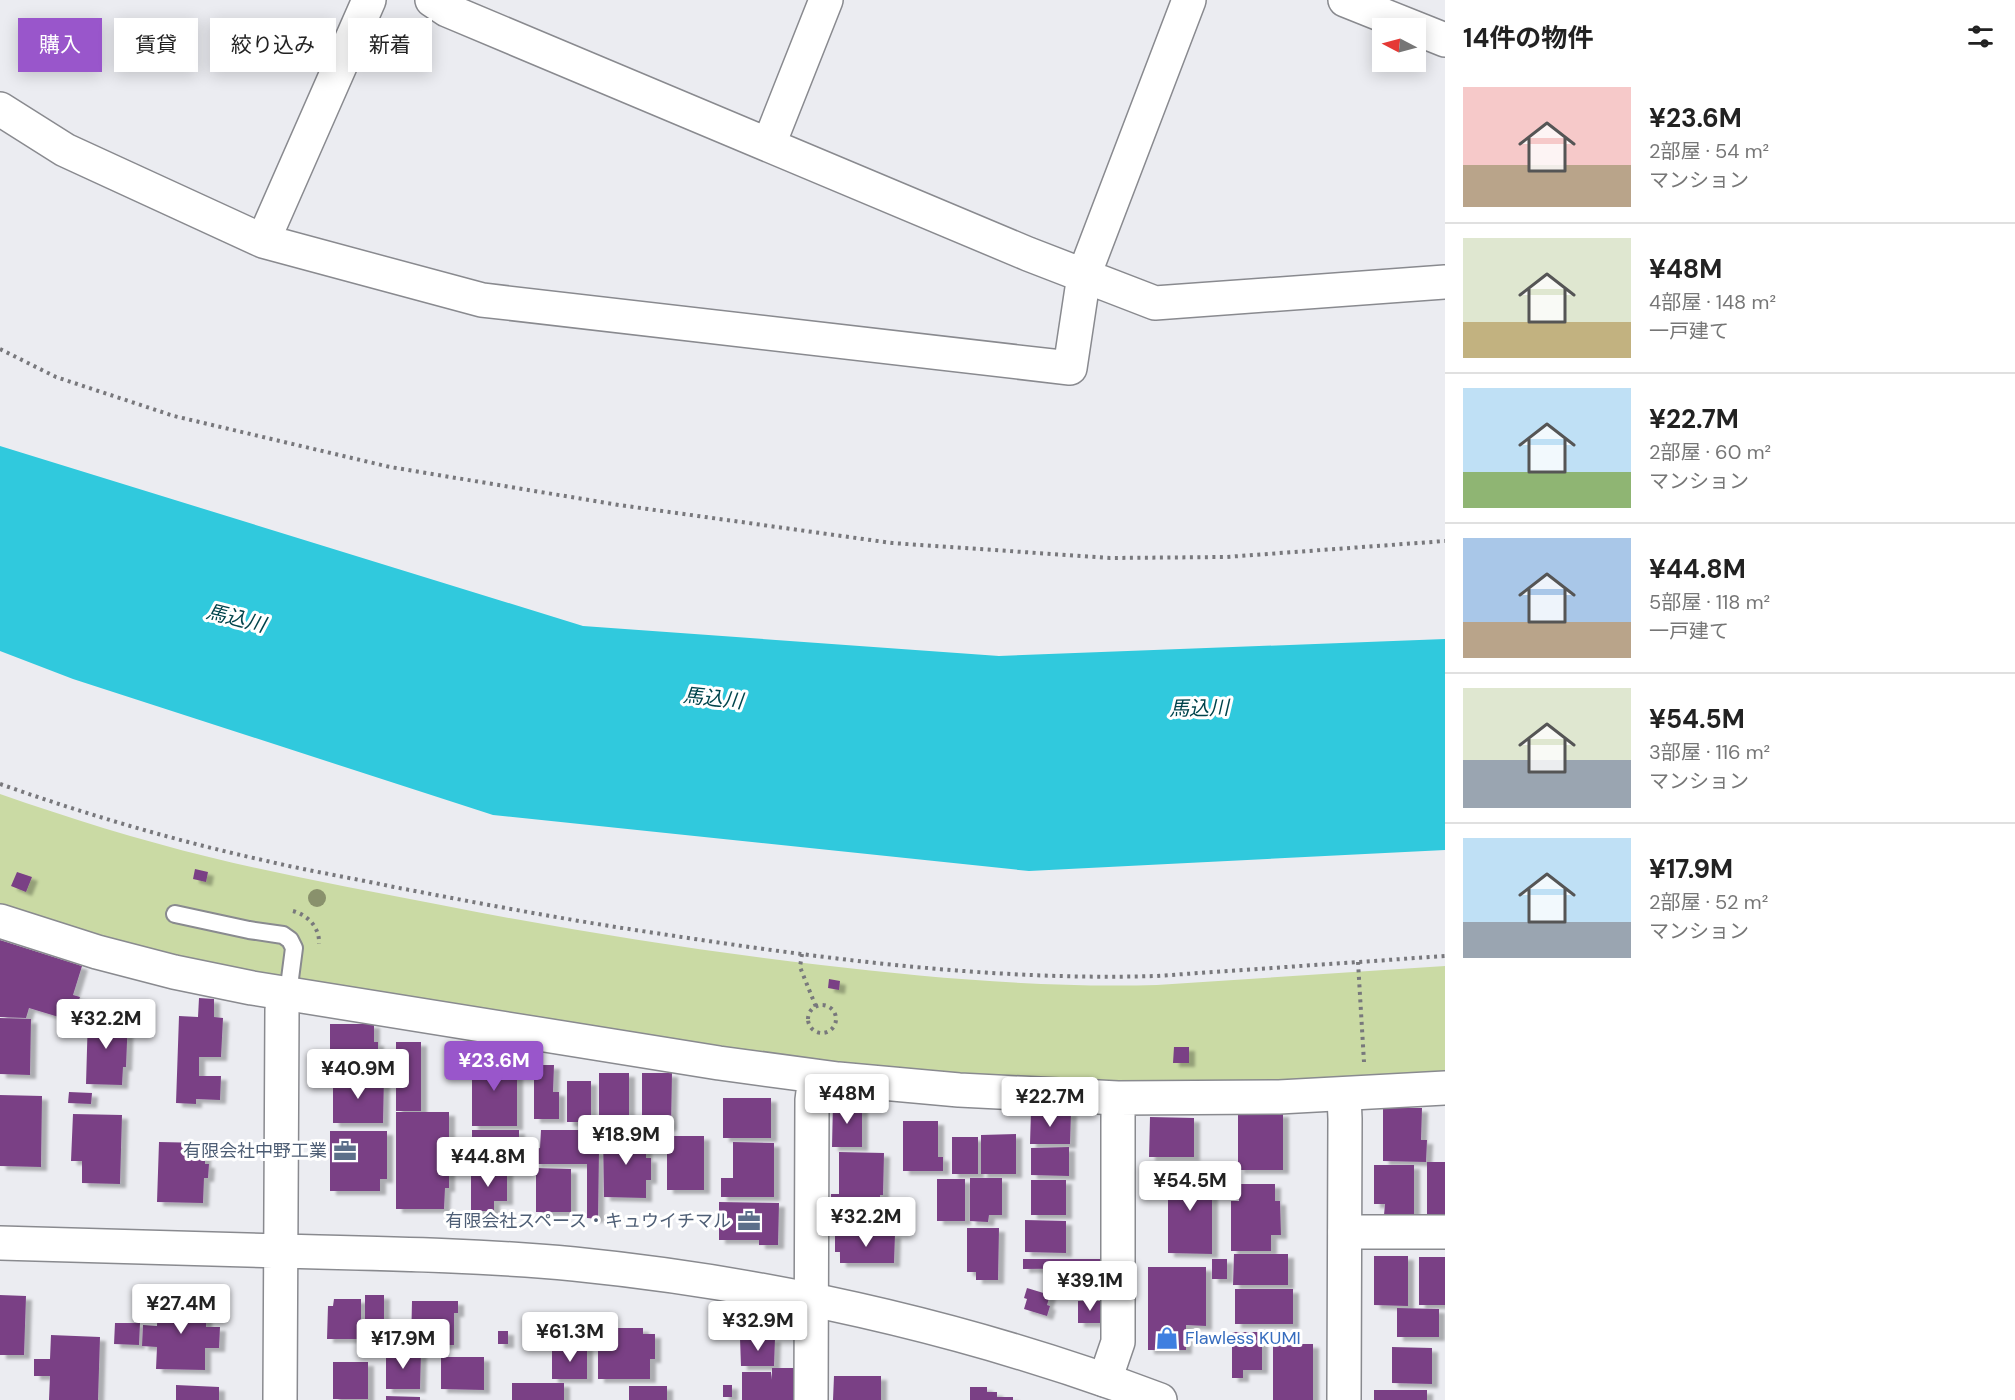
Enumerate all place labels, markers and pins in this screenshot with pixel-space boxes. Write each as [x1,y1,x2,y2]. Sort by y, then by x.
pin: ¥32.2M [57,999,155,1050]
pin: ¥23.6M [445,1041,543,1092]
pin: ¥40.9M [309,1049,407,1100]
pin: ¥48M [811,1074,883,1125]
pin: ¥22.7M [1001,1077,1099,1128]
pin: ¥18.9M [577,1115,675,1166]
pin: ¥44.8M [439,1137,537,1188]
office icon: 有限会社中野工業 [332,1138,358,1164]
place label: 有限会社中野工業 [183,1139,327,1163]
pin: ¥54.5M [1141,1161,1239,1212]
pin: ¥32.2M [817,1197,915,1248]
office icon: 有限会社スペース・キュウイチマル [736,1208,762,1234]
place label: 有限会社スペース・キュウイチマル [445,1209,731,1233]
pin: ¥39.1M [1041,1261,1139,1312]
pin: ¥27.4M [132,1284,230,1335]
pin: ¥32.9M [709,1301,807,1352]
pin: ¥61.3M [521,1312,619,1363]
pin: ¥17.9M [354,1319,452,1370]
shop icon: Flawless KUMI [1154,1325,1180,1351]
place label: Flawless KUMI [1185,1326,1301,1350]

